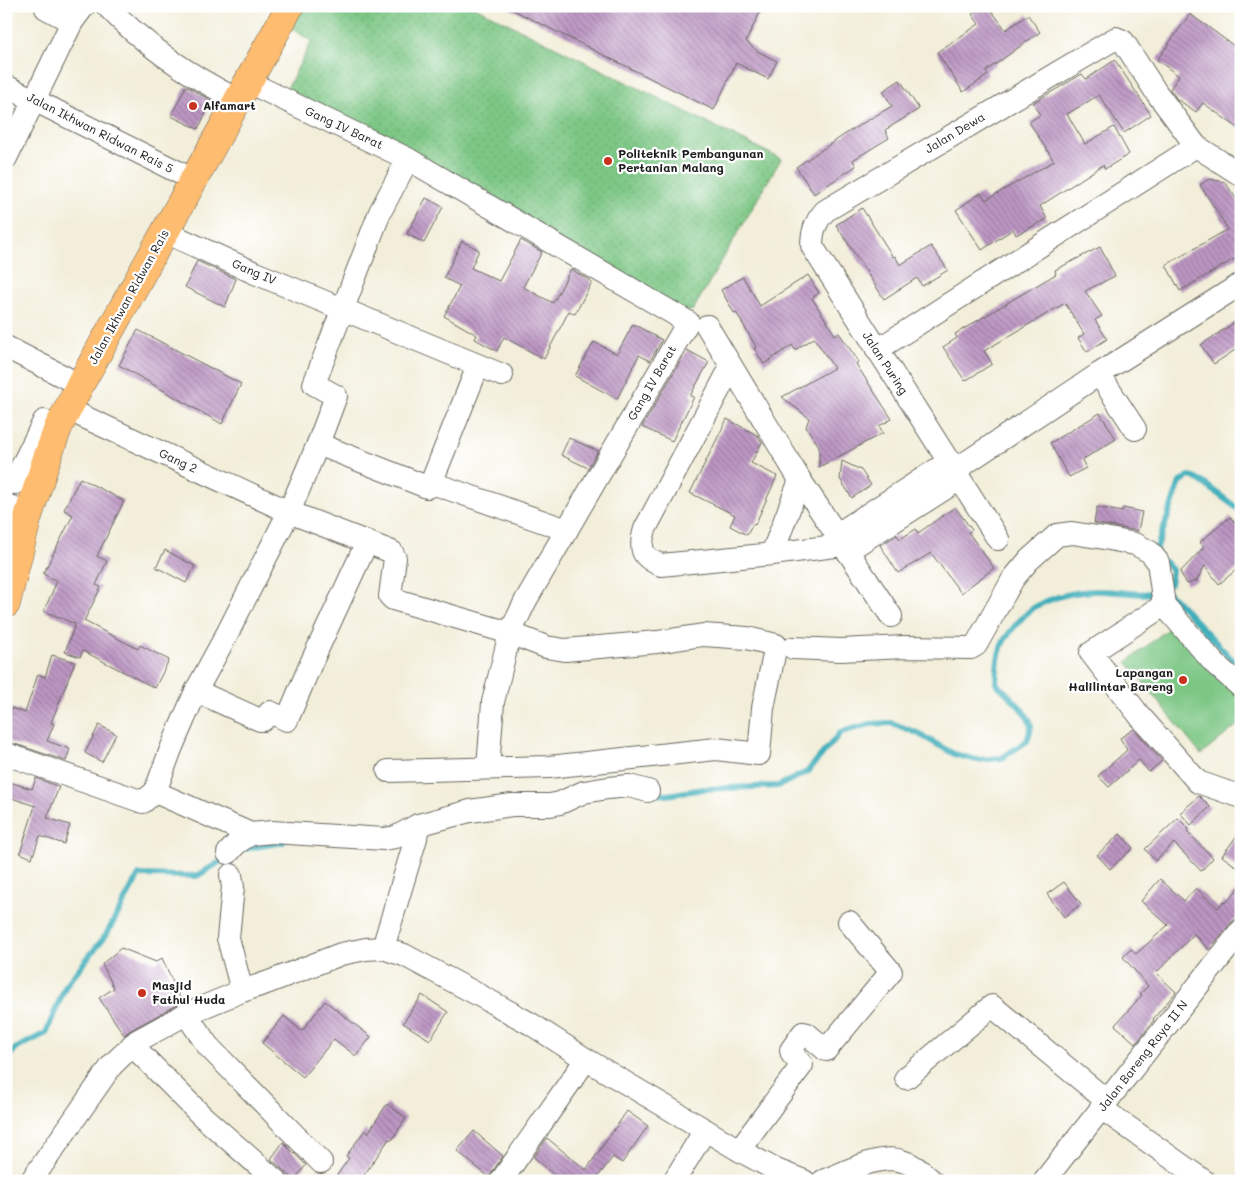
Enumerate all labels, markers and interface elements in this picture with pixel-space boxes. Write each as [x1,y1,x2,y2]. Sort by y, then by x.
street label: Jalan Ikhwan Ridwan Rais 5 [24,88,176,176]
place label: Alfamart [203,97,256,113]
marker: Alfamart [187,100,199,112]
street label: Gang IV Barat [303,102,386,152]
street label: Jalan Dewa [921,108,988,156]
place label: Politeknik Pembangunan Pertanian Malang [618,145,764,175]
marker: Politeknik Pembangunan Pertanian Malang [602,155,614,167]
street label: Jalan Ikhwan Ridwan Rais [84,226,172,367]
street label: Gang IV [230,255,279,288]
street label: Jalan Puring [859,328,912,397]
street label: Gang IV Barat [623,342,679,423]
street label: Gang 2 [157,444,200,476]
place label: Lapangan Halilintar Bareng [1068,664,1173,694]
marker: Lapangan Halilintar Bareng [1177,674,1189,686]
place label: Masjid Fathul Huda [152,977,225,1007]
marker: Masjid Fathul Huda [136,987,148,999]
street label: Jalan Bareng Raya II N [1094,997,1191,1114]

